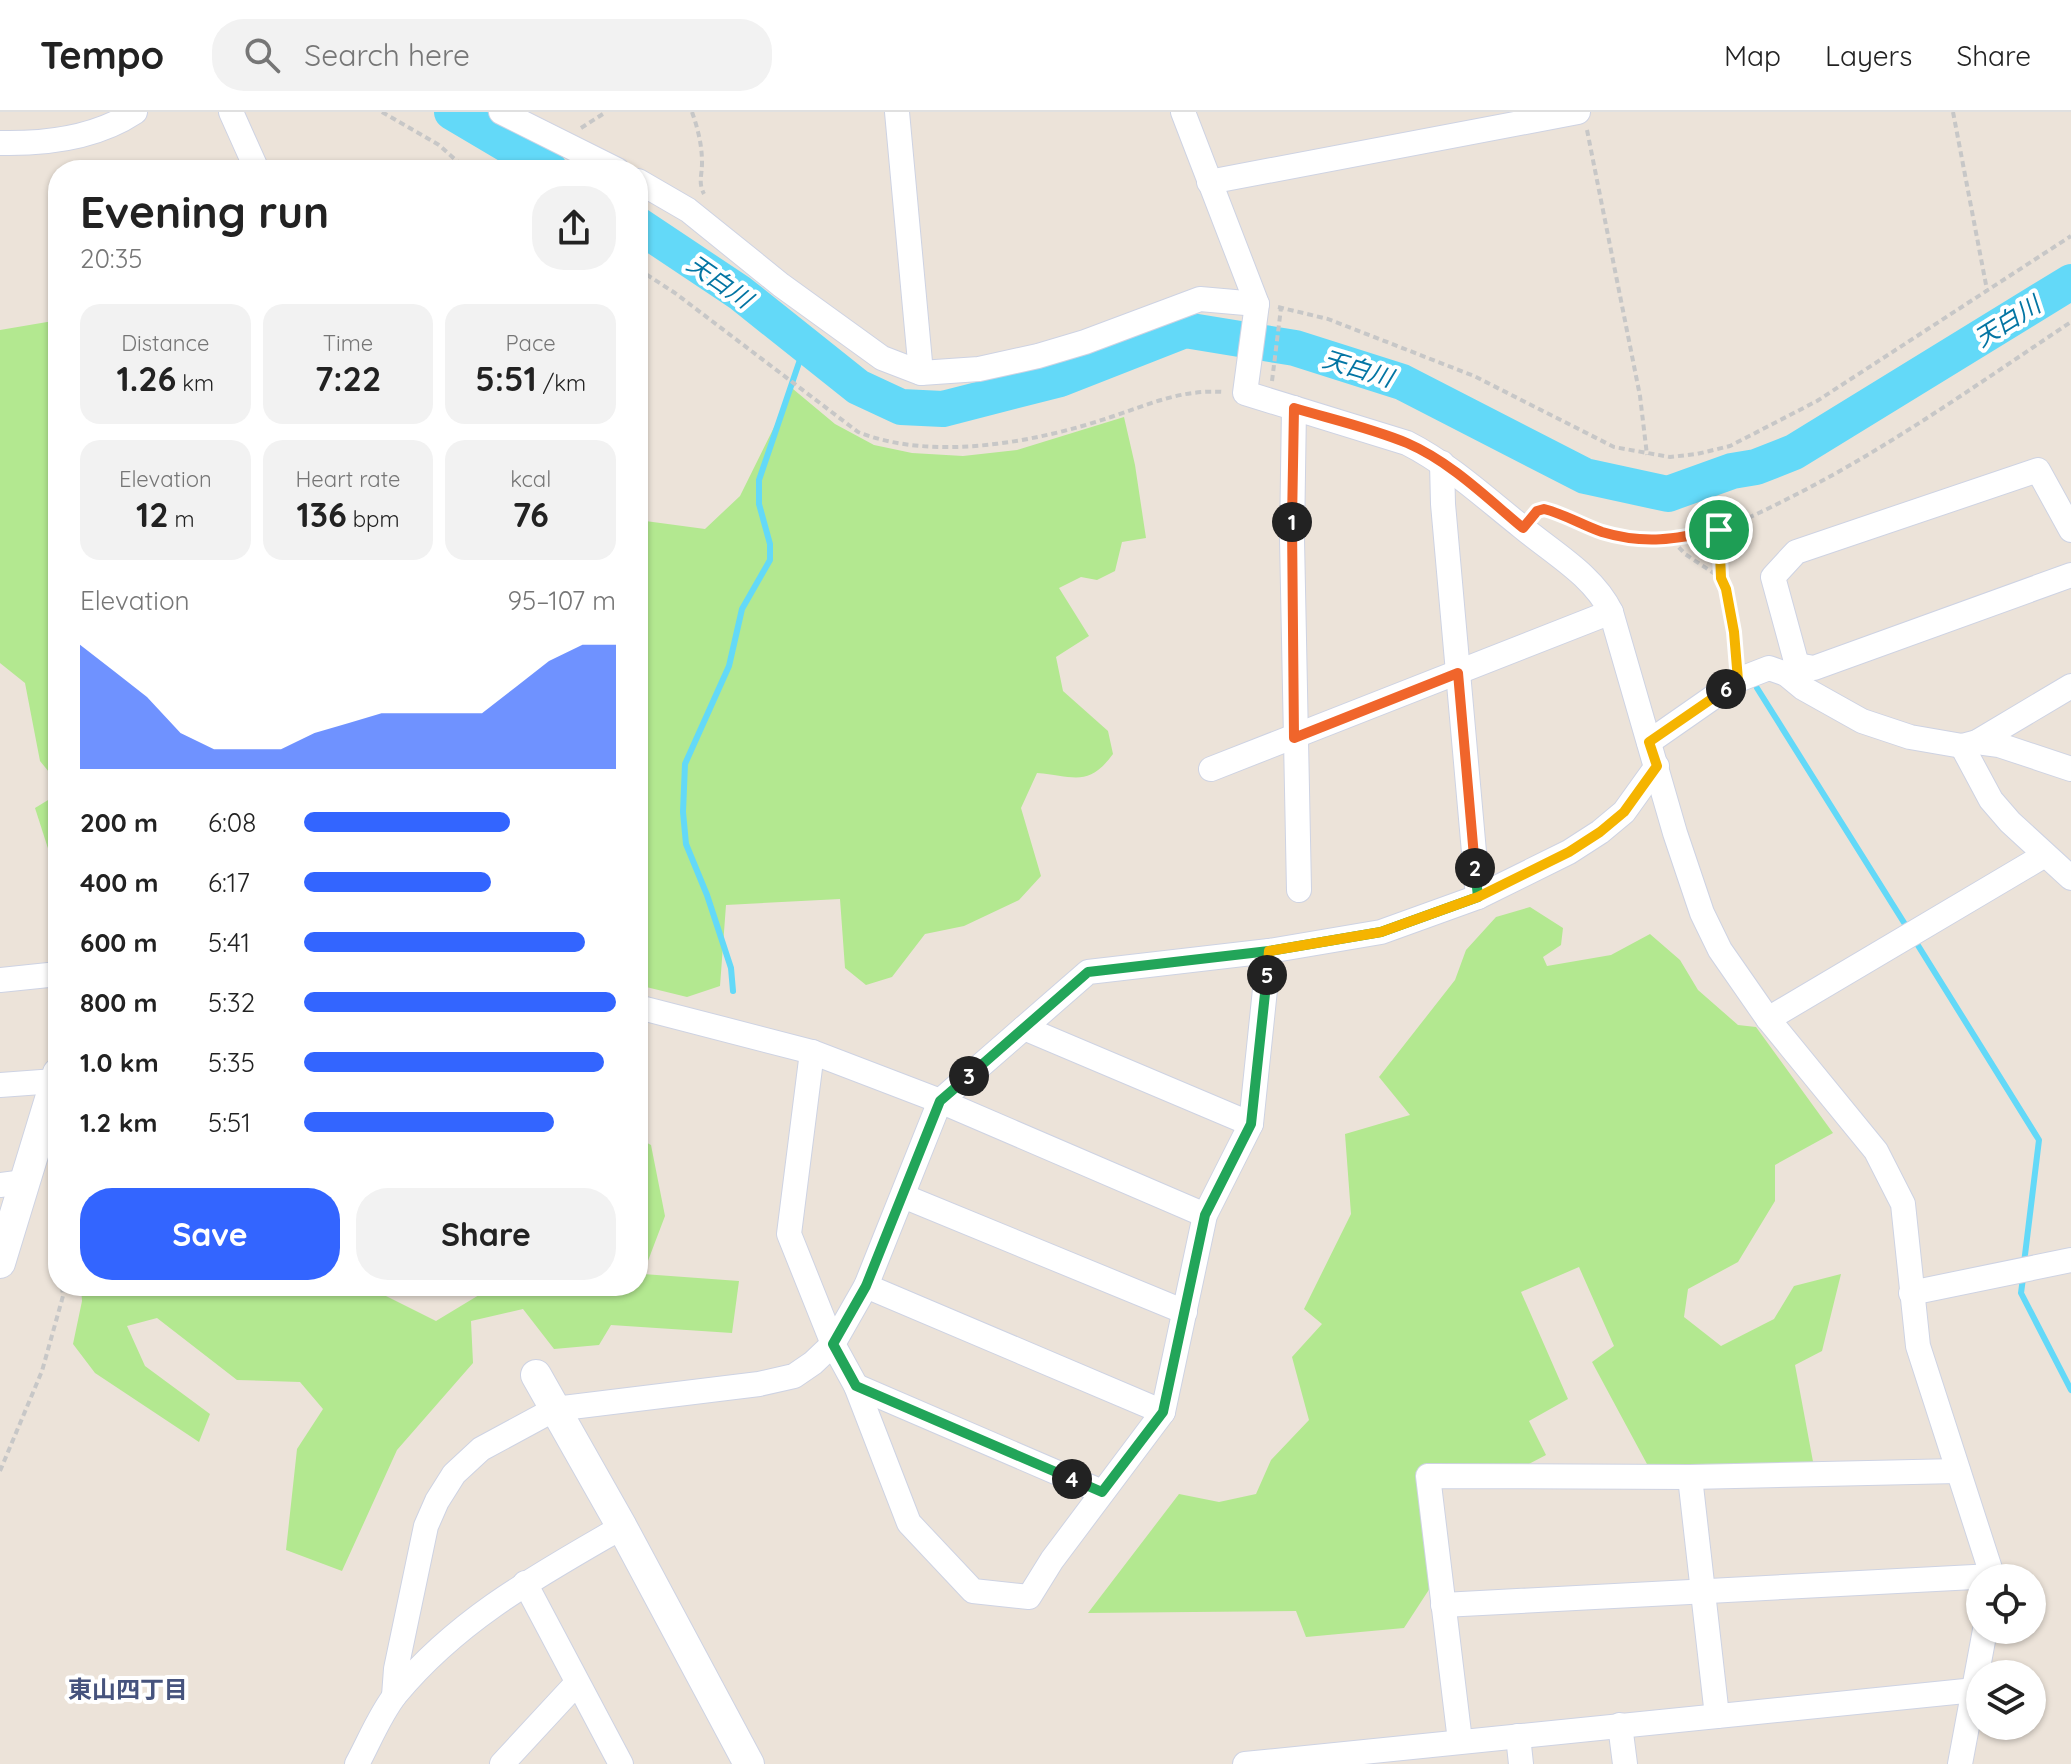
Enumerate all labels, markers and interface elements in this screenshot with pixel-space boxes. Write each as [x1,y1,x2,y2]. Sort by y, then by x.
search box [212,19,772,91]
text: Tempo [40,31,164,79]
icon: search [240,33,284,77]
text: Search here [304,36,470,74]
text: Map [1724,38,1781,73]
text: Layers [1825,38,1912,73]
text: Share [1956,38,2031,73]
text: Evening run [80,184,329,239]
button: share [532,186,616,270]
text: 20:35 [80,242,143,275]
water label: 天白川 [682,248,761,316]
water label: 天白川 [1969,288,2048,353]
text: Distance [121,329,209,357]
text: Time [323,329,373,357]
text: Pace [506,329,556,357]
water label: 天白川 [1319,343,1400,394]
text: 1.26 [116,357,176,400]
text: 7:22 [315,357,381,400]
text: 5:51 [475,357,537,400]
text: km [176,369,214,397]
text: /km [537,369,586,397]
text: Elevation [119,465,212,493]
text: Heart rate [296,465,400,493]
text: kcal [510,465,551,493]
text: 12 [136,493,169,536]
text: 136 [296,493,347,536]
text: 76 [512,493,549,536]
pin [1685,496,1753,564]
pin: 1 [1272,502,1312,542]
text: m [169,505,195,533]
text: bpm [347,505,400,533]
text: 1 [1288,508,1296,536]
icon: arrive [1697,508,1741,552]
text: Elevation [80,584,190,617]
text: 95–107 m [507,584,616,617]
pin: 6 [1706,669,1746,709]
text: 6 [1720,675,1732,703]
text: 200 m [80,806,158,839]
text: 6:08 [208,806,256,839]
pin: 2 [1455,848,1495,888]
text: 2 [1469,854,1481,882]
text: 400 m [80,866,158,899]
text: 6:17 [208,866,250,899]
text: 600 m [80,926,158,959]
text: 5:41 [208,926,250,959]
pin: 5 [1247,955,1287,995]
text: 5 [1261,961,1273,989]
text: 800 m [80,986,157,1019]
text: 5:32 [208,986,255,1019]
text: 1.0 km [80,1046,159,1079]
text: 5:35 [208,1046,255,1079]
pin: 3 [949,1056,989,1096]
text: 3 [963,1062,975,1090]
text: 1.2 km [80,1106,157,1139]
text: 5:51 [208,1106,251,1139]
button: Save [80,1188,340,1280]
button: Share [356,1188,616,1280]
pin: 4 [1052,1459,1092,1499]
text: 4 [1066,1465,1078,1493]
map controls [1966,1564,2046,1740]
button: locate [1966,1564,2046,1644]
button: layers [1966,1660,2046,1740]
district label: 東山四丁目 [68,1674,188,1704]

